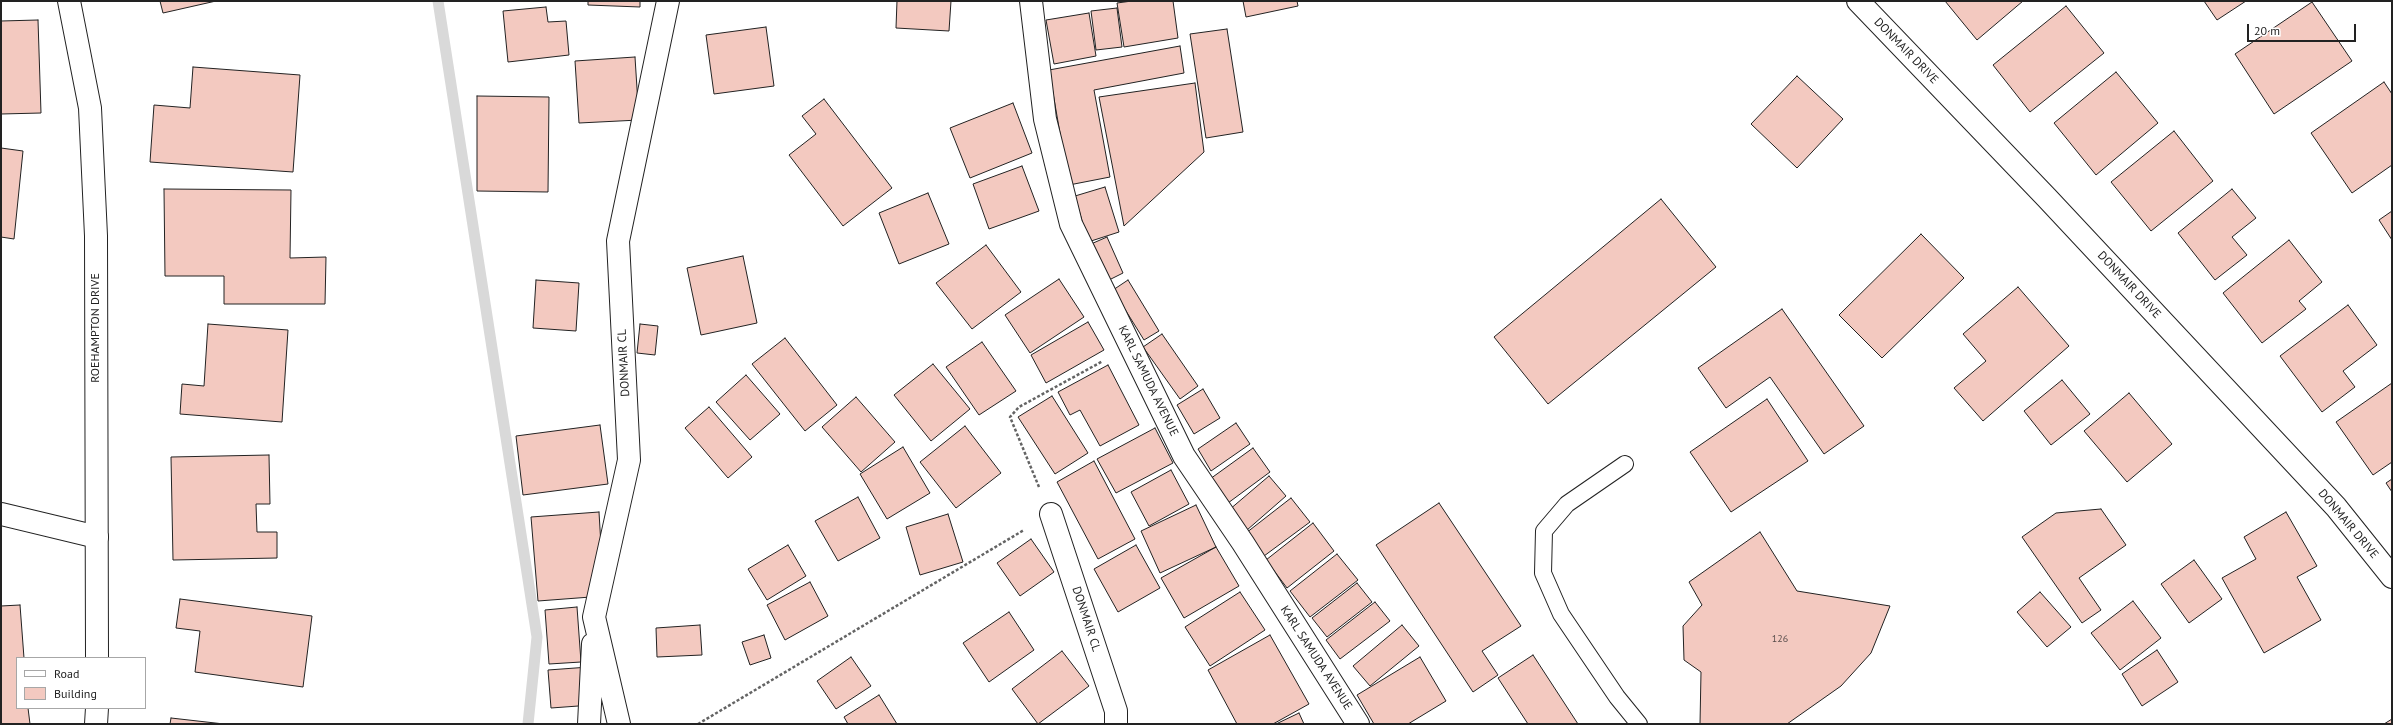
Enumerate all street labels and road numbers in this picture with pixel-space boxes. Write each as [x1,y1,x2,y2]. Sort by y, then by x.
street label: DONMAIR DRIVE [1871,15,1941,87]
street label: DONMAIR DRIVE [2094,249,2164,321]
street label: ROEHAMPTON DRIVE [89,273,103,383]
street label: KARL SAMUDA AVENUE [1115,323,1181,439]
street label: DONMAIR CL [615,329,633,397]
street label: DONMAIR DRIVE [2315,486,2381,562]
street label: DONMAIR CL [1069,585,1103,653]
street label: KARL SAMUDA AVENUE [1277,603,1355,713]

